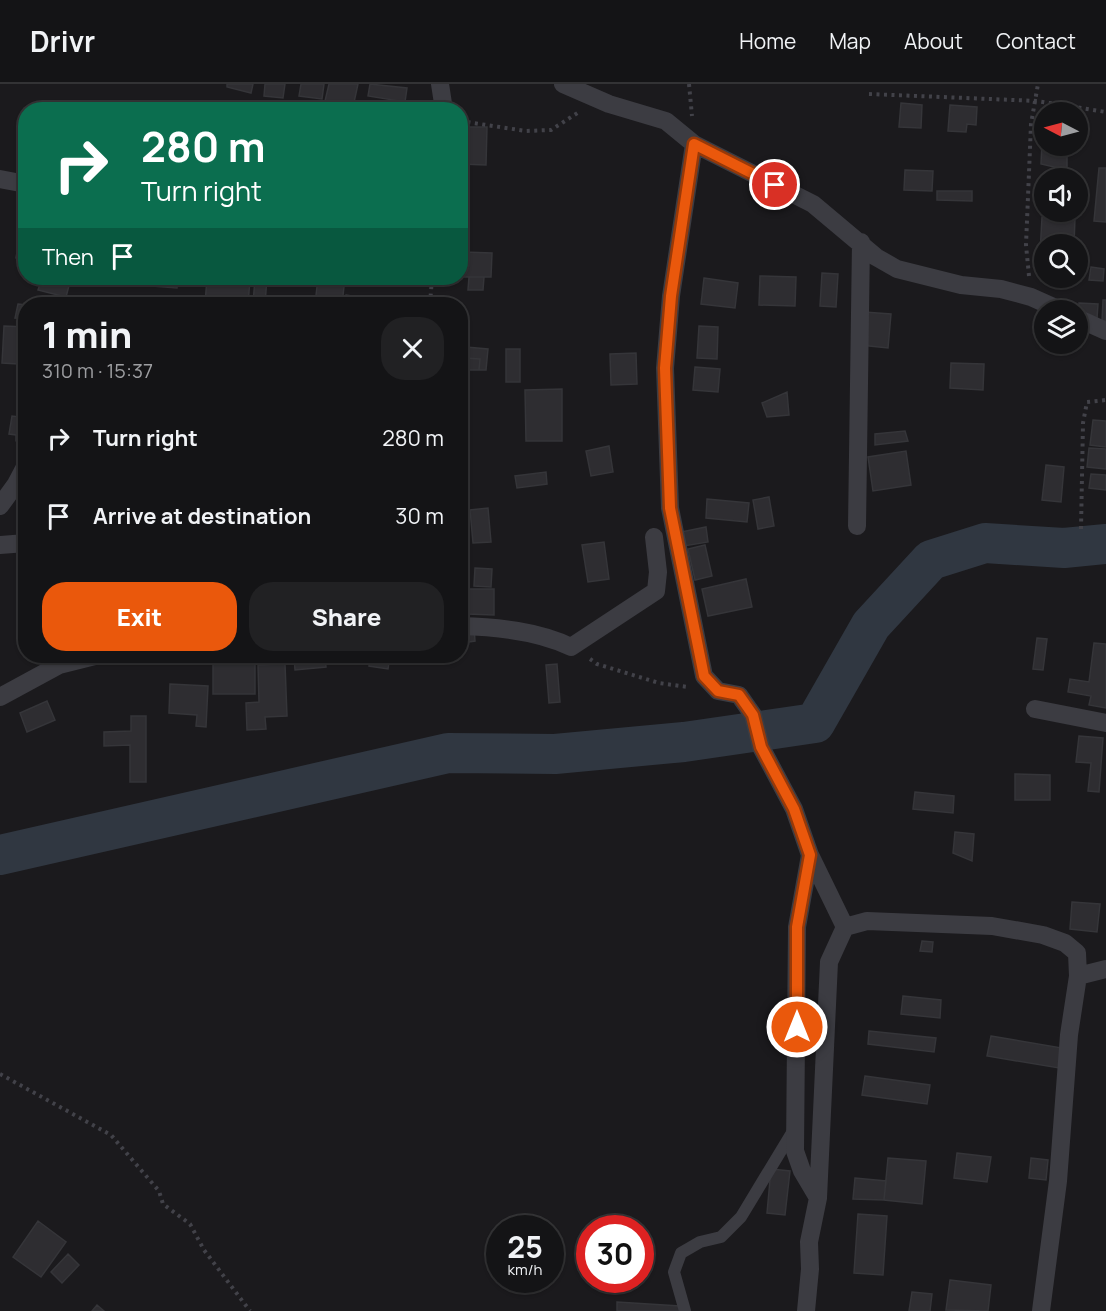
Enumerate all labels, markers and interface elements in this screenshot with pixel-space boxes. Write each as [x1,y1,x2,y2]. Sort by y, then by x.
text: Drivr [30,22,95,60]
text: Home [739,27,796,55]
text: Map [829,27,871,55]
text: About [904,27,963,55]
text: Contact [996,27,1076,55]
north arrow [1034,102,1088,156]
map controls [1034,102,1088,354]
text: 280 m [141,117,266,175]
icon: right [42,126,120,204]
pin [749,159,800,210]
icon: arrive [758,168,791,201]
button: sound [1034,168,1088,222]
text: Turn right [141,172,262,209]
button: search [1034,234,1088,288]
icon: arrive [106,240,139,273]
text: Then [42,242,94,272]
button: layers [1034,300,1088,354]
text: 1 min [42,310,132,359]
button: close [381,317,444,380]
text: 310 m · 15:37 [42,357,153,384]
icon: right [42,422,75,455]
text: Turn right [93,423,198,453]
text: 280 m [382,423,444,453]
icon: arrive [42,500,75,533]
text: Arrive at destination [93,501,311,531]
text: 30 m [395,501,444,531]
button: Exit [42,582,237,651]
button: Share [249,582,444,651]
position arrow [765,995,829,1059]
speed limit sign: 30 [576,1215,654,1293]
text: 25 [507,1226,543,1267]
text: km/h [508,1259,542,1280]

